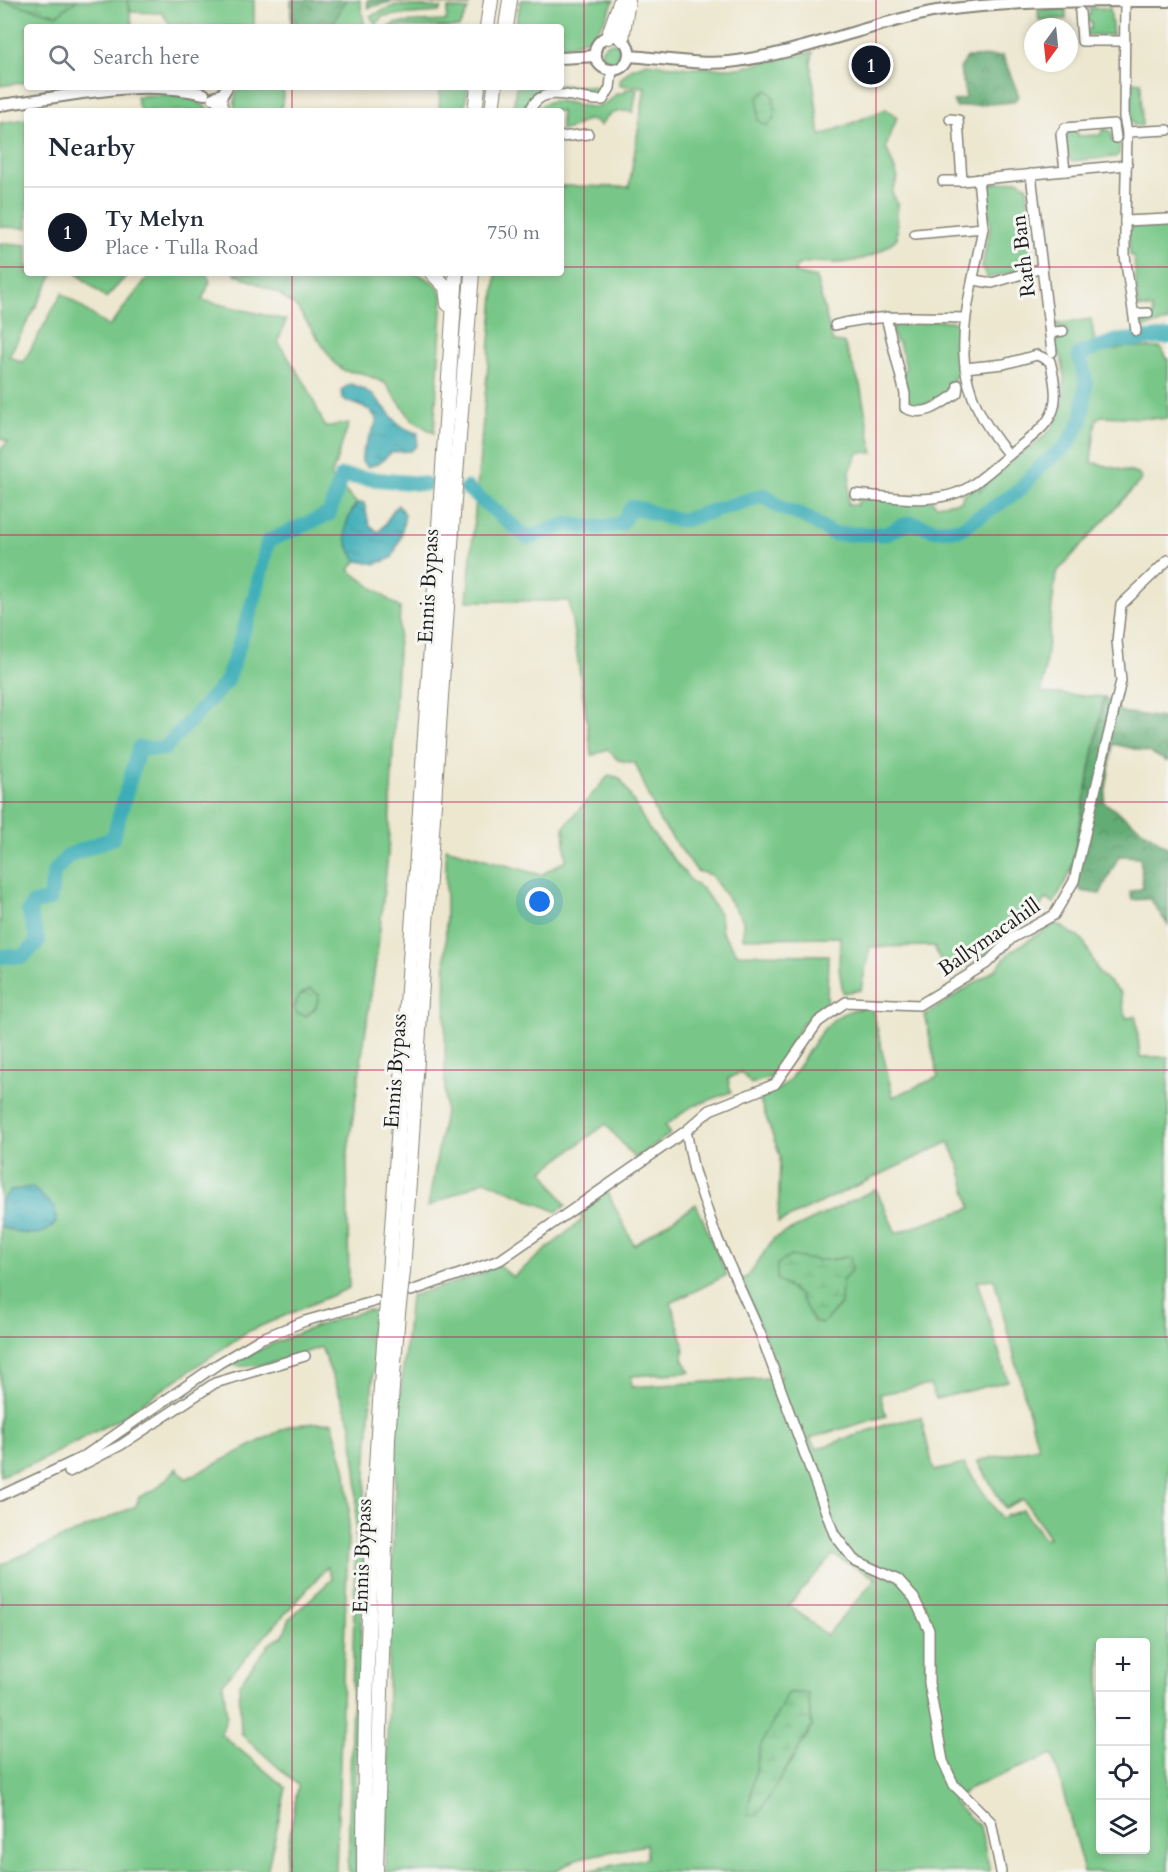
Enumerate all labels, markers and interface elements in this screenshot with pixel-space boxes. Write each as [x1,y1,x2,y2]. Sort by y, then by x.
north arrow [1024,18,1078,72]
search box [24,24,564,90]
icon: search [45,41,78,74]
text: Search here [93,42,200,72]
pin: 1 [852,42,890,88]
text: Nearby [48,130,136,165]
text: Ty Melyn [105,204,204,234]
street label: Rath Ban [1004,213,1043,299]
text: 1 [62,219,73,246]
text: 750 m [487,219,540,246]
text: Place · Tulla Road [105,234,258,261]
street label: Ennis Bypass [411,528,446,644]
your location [525,887,554,916]
street label: Ballymacahill [932,891,1046,983]
street label: Ennis Bypass [377,1013,414,1129]
street label: Ennis Bypass [346,1498,379,1614]
map controls [1096,1638,1150,1854]
button: + [1096,1638,1150,1692]
button: − [1096,1692,1150,1746]
button: locate [1096,1746,1150,1800]
button: layers [1096,1800,1150,1854]

